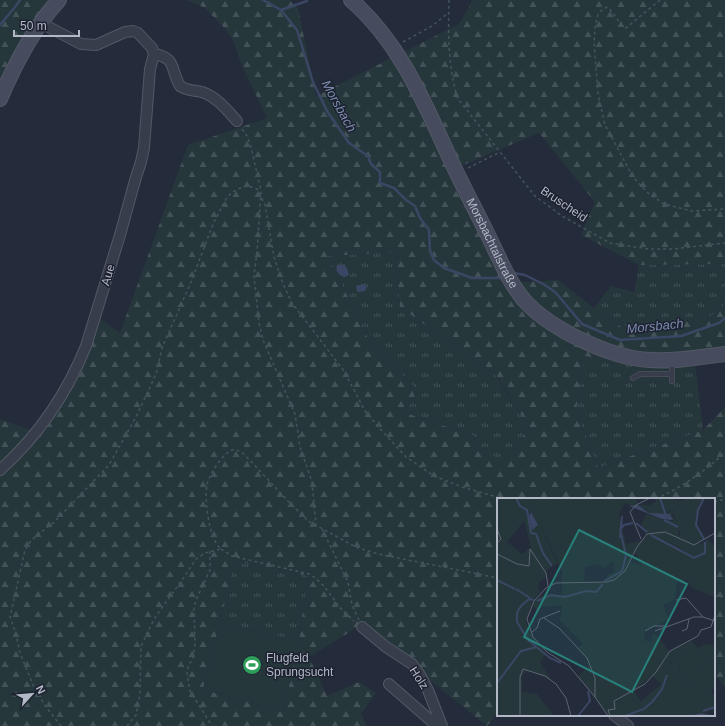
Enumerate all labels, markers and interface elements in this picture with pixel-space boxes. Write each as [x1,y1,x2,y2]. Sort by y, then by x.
scale bar [14,12,79,38]
text: 50 m [20,19,47,33]
water label: Morsbach [319,77,359,135]
street label: Bruscheid [538,183,590,225]
street label: Morsbachtalstraße [463,196,521,291]
street label: Aue [98,262,118,287]
water label: Morsbach [626,316,684,336]
inset map [497,498,715,716]
place label: Flugfeld Sprungsucht [266,651,334,679]
sports icon: Flugfeld Sprungsucht [241,654,263,676]
street label: Holz [407,664,431,692]
north arrow [12,674,52,714]
text: N [34,683,48,696]

